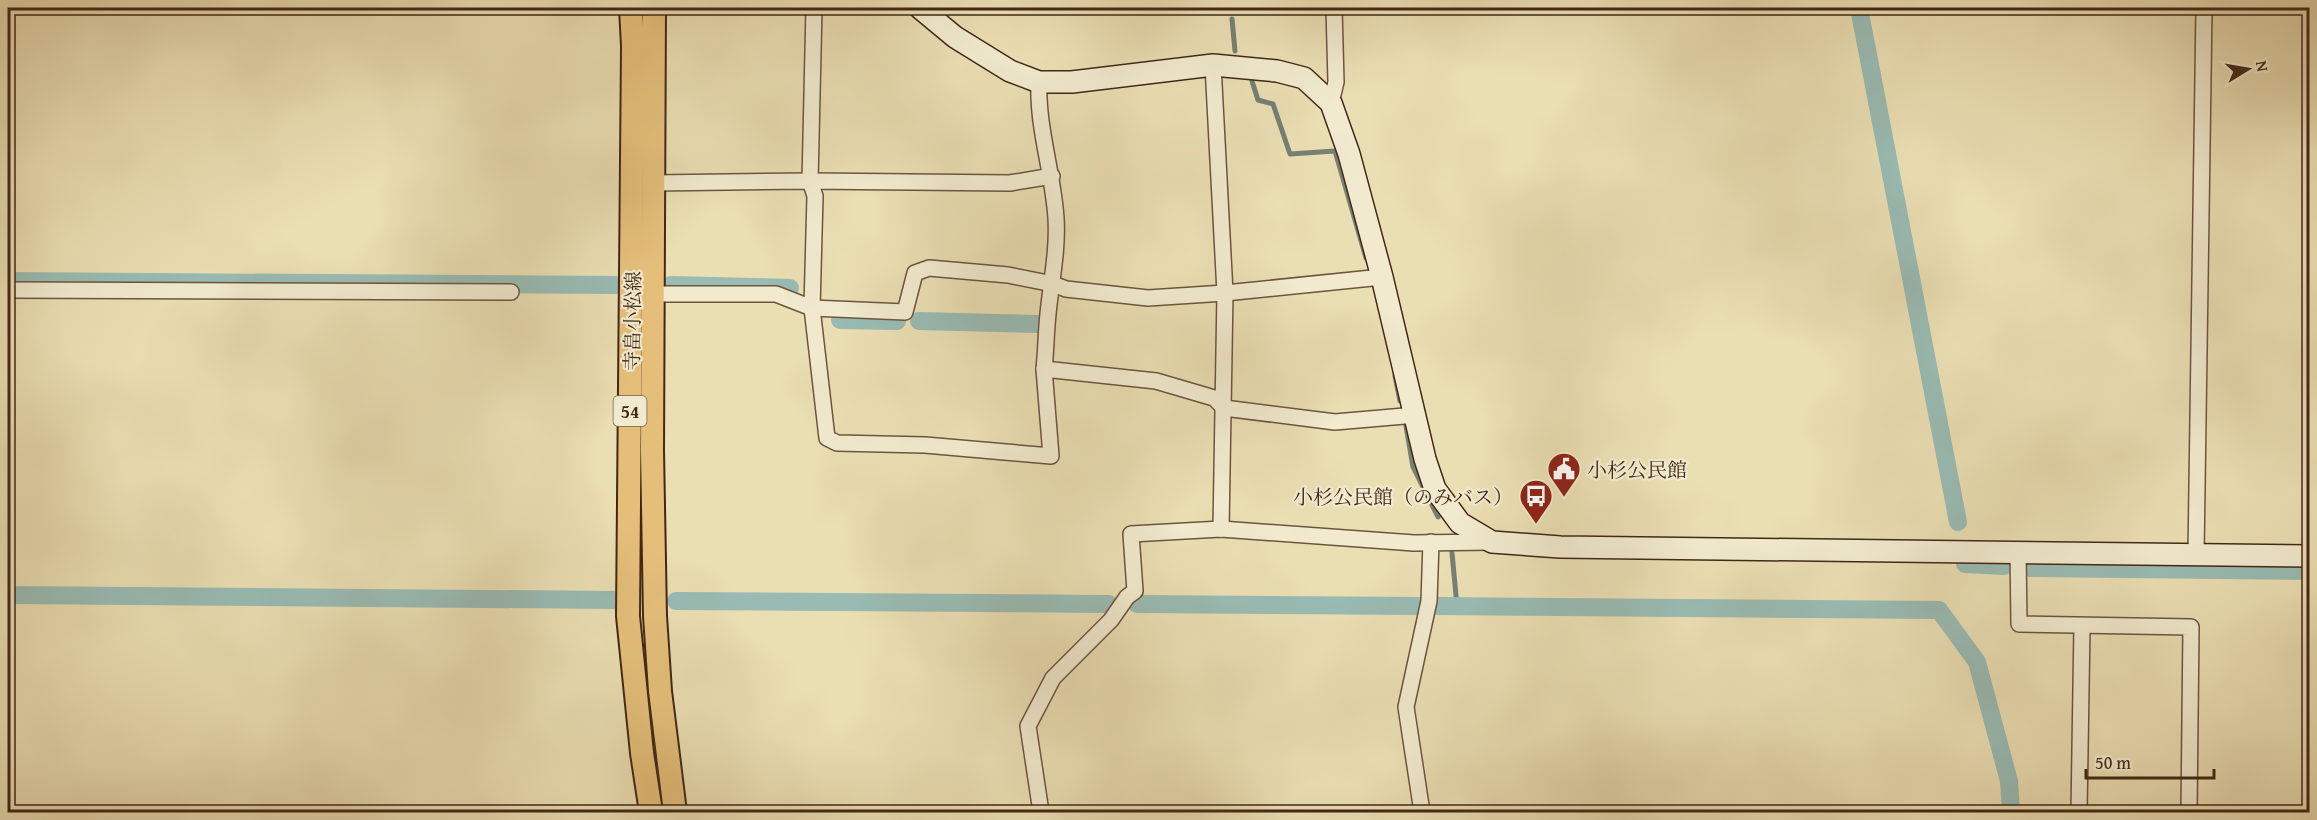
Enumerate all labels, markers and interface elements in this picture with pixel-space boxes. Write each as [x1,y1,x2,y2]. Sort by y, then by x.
north arrow [2218,39,2278,99]
text: N [2250,59,2276,74]
street label: 寺畠小松線 [617,271,647,371]
road number: 54 [614,396,646,426]
public building icon: 小杉公民館 [1546,451,1582,498]
place label: 小杉公民館 [1587,455,1687,484]
bus stop icon: 小杉公民館（のみバス） [1518,478,1554,525]
place label: 小杉公民館（のみバス） [1293,482,1513,511]
scale bar [2086,742,2214,780]
text: 50 m [2095,749,2131,776]

